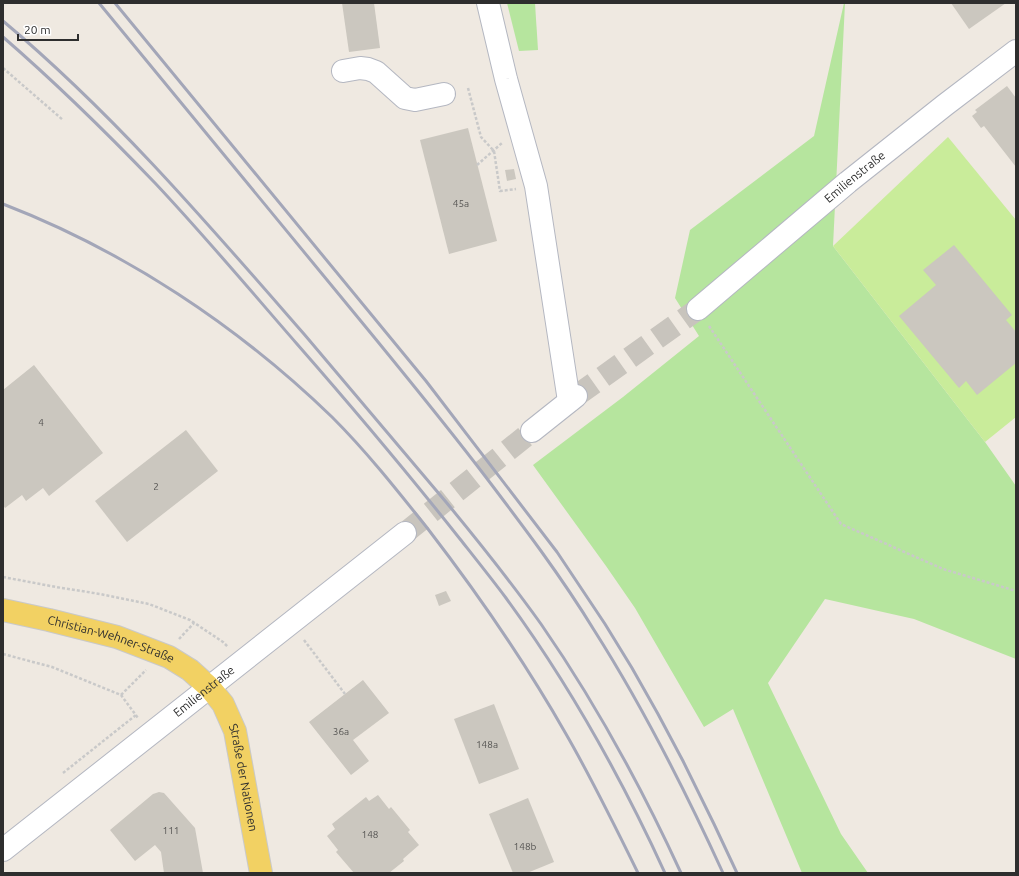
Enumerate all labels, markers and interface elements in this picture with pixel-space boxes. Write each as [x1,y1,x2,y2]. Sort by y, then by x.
scale bar [18,16,78,42]
text: 20 m [24,23,51,36]
street label: Emilienstraße [822,148,887,205]
house number: 45a [453,198,469,209]
house number: 4 [38,417,44,428]
house number: 2 [153,481,159,492]
street label: Christian-Wehner-Straße [46,613,177,665]
street label: Emilienstraße [171,663,237,719]
street label: Straße der Nationen [227,722,260,832]
house number: 36a [333,726,349,737]
house number: 148a [476,739,498,750]
house number: 111 [163,825,179,836]
house number: 148 [362,829,379,840]
house number: 148b [514,841,537,852]

